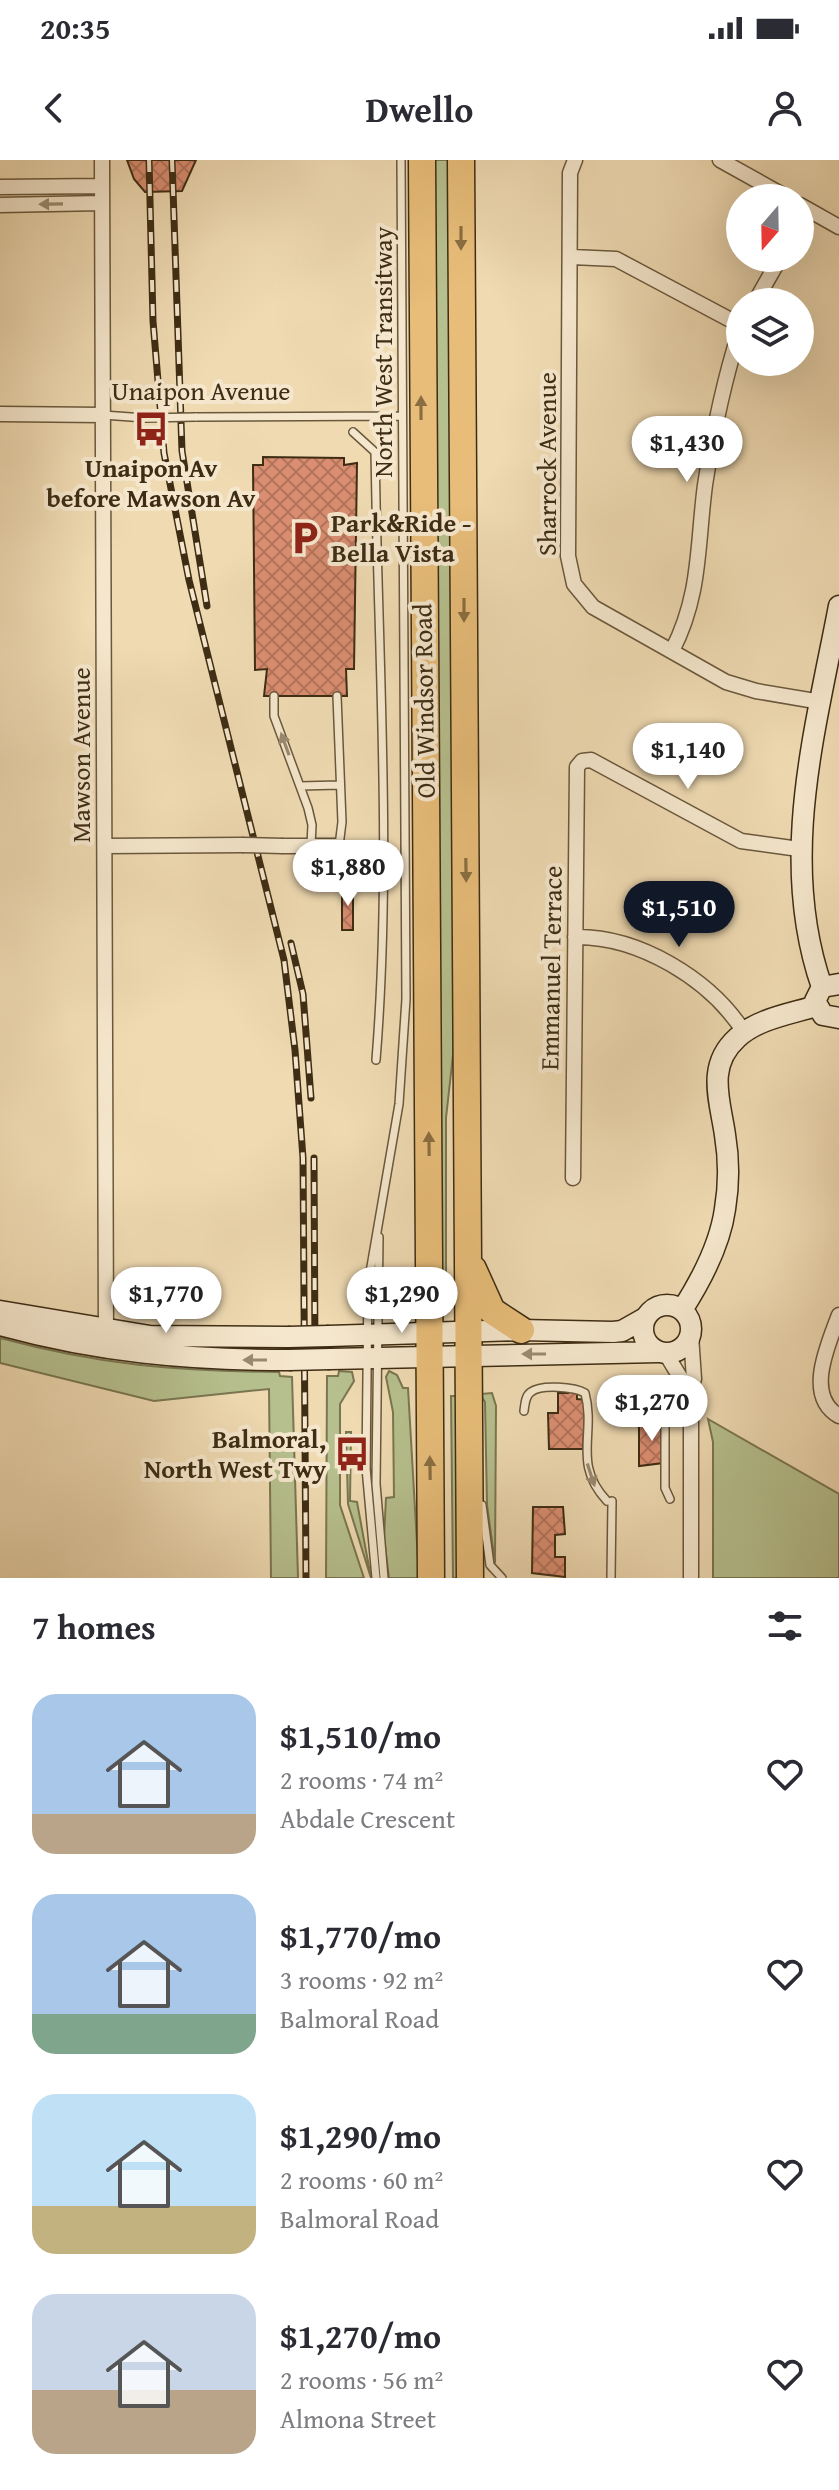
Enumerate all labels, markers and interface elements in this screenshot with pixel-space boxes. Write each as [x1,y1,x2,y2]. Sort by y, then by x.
text: 20:35 [40,6,111,50]
text: Dwello [366,82,473,135]
icon: back [32,86,76,130]
icon: person [763,86,807,130]
north arrow [726,184,814,272]
map controls [726,184,814,376]
one-way arrow [38,198,63,210]
street label: North West Transitway [363,226,402,478]
one-way arrow [455,226,467,251]
button: layers [726,288,814,376]
street label: Unaipon Avenue [112,371,290,410]
street label: Sharrock Avenue [527,372,566,556]
one-way arrow [415,395,428,420]
bus stop icon: Unaipon Av before Mawson Av [132,410,170,448]
pin: $1,430 [622,416,752,484]
text: $1,430 [650,422,724,461]
place label: Unaipon Av before Mawson Av [47,448,256,517]
place label: Park&Ride - Bella Vista [331,503,471,572]
parking icon: Park&Ride - Bella Vista [286,519,324,557]
one-way arrow [458,598,470,623]
street label: Old Windsor Road [402,603,445,799]
street label: Mawson Avenue [61,667,100,843]
pin: $1,140 [623,723,753,791]
text: $1,140 [651,729,725,768]
one-way arrow [278,732,290,756]
pin: $1,880 [283,840,413,908]
text: $1,880 [311,846,385,885]
one-way arrow [460,858,472,883]
street label: Emmanuel Terrace [529,865,572,1071]
pin: $1,510 [614,881,744,949]
text: $1,510 [642,887,716,926]
one-way arrow [423,1131,435,1156]
pin: $1,770 [101,1267,231,1335]
pin: $1,290 [337,1267,467,1335]
text: $1,770 [129,1273,203,1312]
text: $1,290 [365,1273,439,1312]
one-way arrow [521,1348,546,1360]
one-way arrow [242,1354,267,1366]
pin: $1,270 [587,1375,717,1443]
text: $1,270 [615,1381,689,1420]
place label: Balmoral, North West Twy [144,1419,327,1488]
bus stop icon: Balmoral, North West Twy [333,1435,371,1473]
one-way arrow [424,1455,436,1480]
one-way arrow [585,1463,598,1487]
text: 7 homes [32,1602,156,1651]
icon: filters [763,1604,807,1648]
text: $1,510/mo [280,1711,441,1760]
icon: home [96,1726,192,1822]
icon: heart [763,1752,807,1796]
text: 2 rooms · 74 m² [280,1760,443,1799]
text: Abdale Crescent [280,1799,455,1838]
text: $1,770/mo [280,1911,441,1960]
icon: home [96,1926,192,2022]
icon: heart [763,1952,807,1996]
text: 3 rooms · 92 m² [280,1960,443,1999]
text: Balmoral Road [280,1999,439,2038]
text: $1,290/mo [280,2111,441,2160]
icon: home [96,2126,192,2222]
icon: heart [763,2152,807,2196]
text: 2 rooms · 60 m² [280,2160,443,2199]
text: Balmoral Road [280,2199,439,2238]
text: $1,270/mo [280,2311,441,2360]
icon: home [96,2326,192,2422]
icon: heart [763,2352,807,2396]
text: 2 rooms · 56 m² [280,2360,443,2399]
text: Almona Street [280,2399,436,2438]

